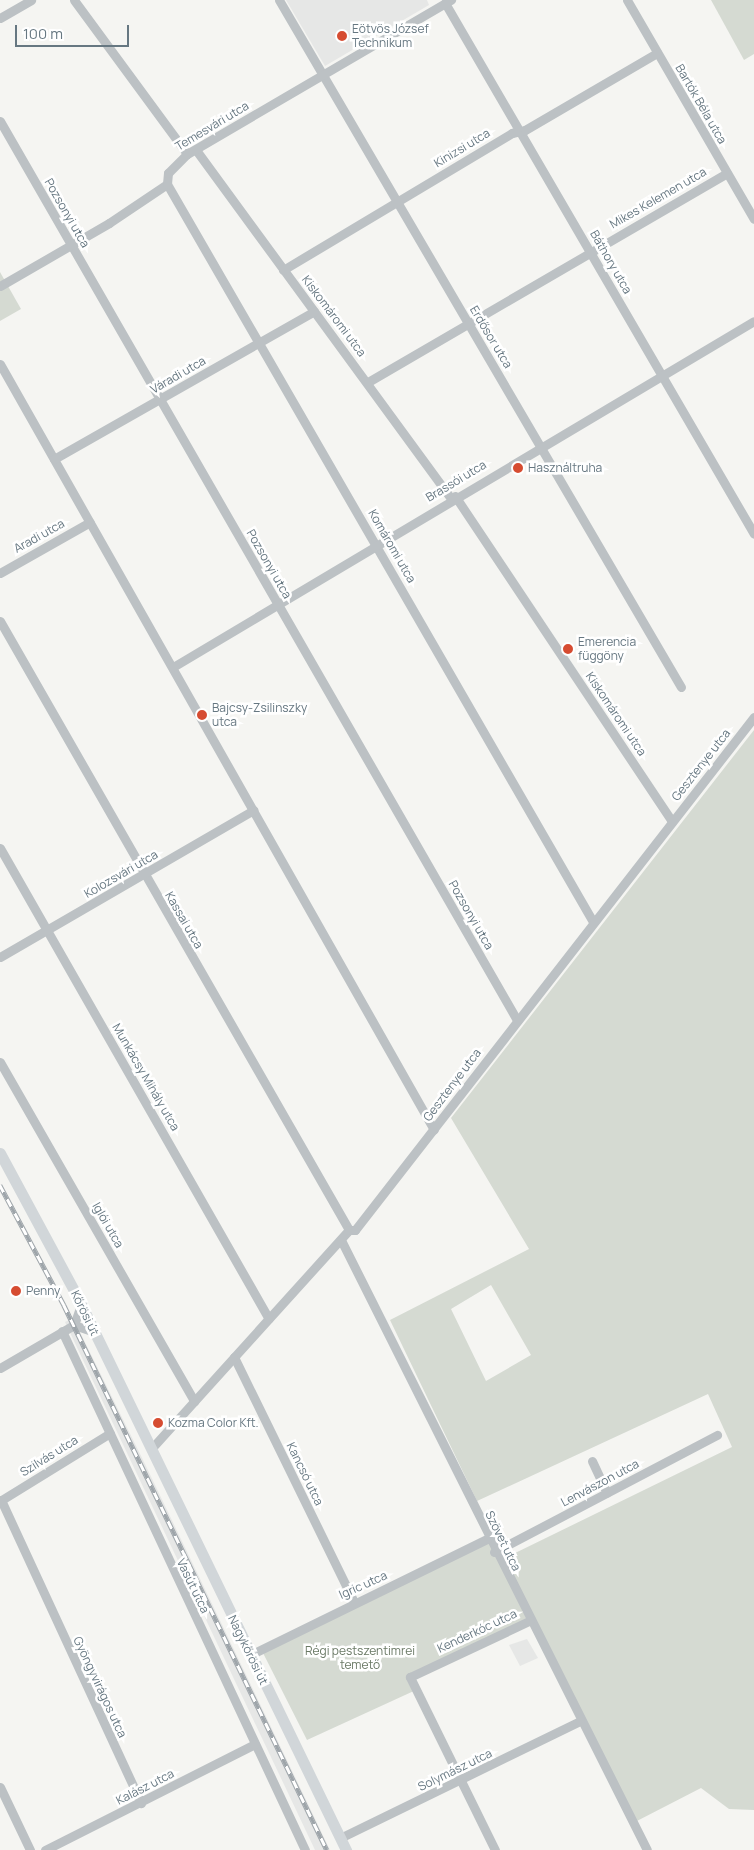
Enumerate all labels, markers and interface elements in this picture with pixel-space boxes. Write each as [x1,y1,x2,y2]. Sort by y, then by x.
scale bar [18,15,131,47]
place label: Eötvös József Technikum [352,22,429,50]
text: 100 m [23,23,63,44]
marker: Eötvös József Technikum [336,30,348,42]
street label: Bartók Béla utca [672,62,730,146]
street label: Temesvári utca [173,98,251,154]
street label: Kinizsi utca [431,126,493,170]
street label: Mikes Kelemen utca [607,164,709,232]
street label: Pozsonyi utca [41,176,93,250]
street label: Báthory utca [587,228,635,296]
street label: Kiskomáromi utca [299,273,369,359]
street label: Erdősor utca [467,303,515,371]
street label: Váradi utca [148,353,208,397]
street label: Brassói utca [423,457,489,505]
place label: Használtruha [528,461,602,475]
marker: Használtruha [512,462,524,474]
street label: Komáromi utca [365,507,419,585]
street label: Aradi utca [11,516,67,556]
street label: Pozsonyi utca [243,527,295,601]
place label: Emerencia függöny [578,635,636,663]
marker: Emerencia függöny [562,643,574,655]
street label: Kiskomáromi utca [583,670,649,758]
place label: Bajcsy-Zsilinszky utca [212,701,307,729]
marker: Bajcsy-Zsilinszky utca [196,709,208,721]
street label: Gesztenye utca [669,726,733,804]
street label: Kolozsvári utca [82,847,160,901]
street label: Pozsonyi utca [445,878,497,952]
street label: Kassai utca [162,889,206,951]
street label: Munkácsy Mihály utca [109,1021,183,1133]
street label: Gesztenye utca [420,1046,484,1124]
street label: Iglói utca [89,1200,127,1250]
place label: Penny [26,1284,60,1298]
marker: Penny [10,1285,22,1297]
street label: Kőrösi út [68,1288,102,1338]
place label: Kozma Color Kft. [168,1416,259,1430]
marker: Kozma Color Kft. [152,1417,164,1429]
street label: Szilvás utca [17,1433,81,1479]
street label: Kancsó utca [284,1440,326,1508]
street label: Lenvászon utca [559,1456,641,1510]
street label: Szövet utca [482,1509,524,1573]
street label: Vasút utca [174,1556,212,1616]
street label: Igric utca [337,1568,389,1602]
street label: Kenderkóc utca [435,1606,519,1656]
street label: Nagykőrösi út [225,1613,271,1687]
street label: Gyöngyvirágos utca [70,1634,130,1740]
park label: Régi pestszentimrei temető [305,1644,415,1672]
street label: Solymász utca [416,1746,494,1794]
street label: Kalász utca [114,1766,176,1808]

